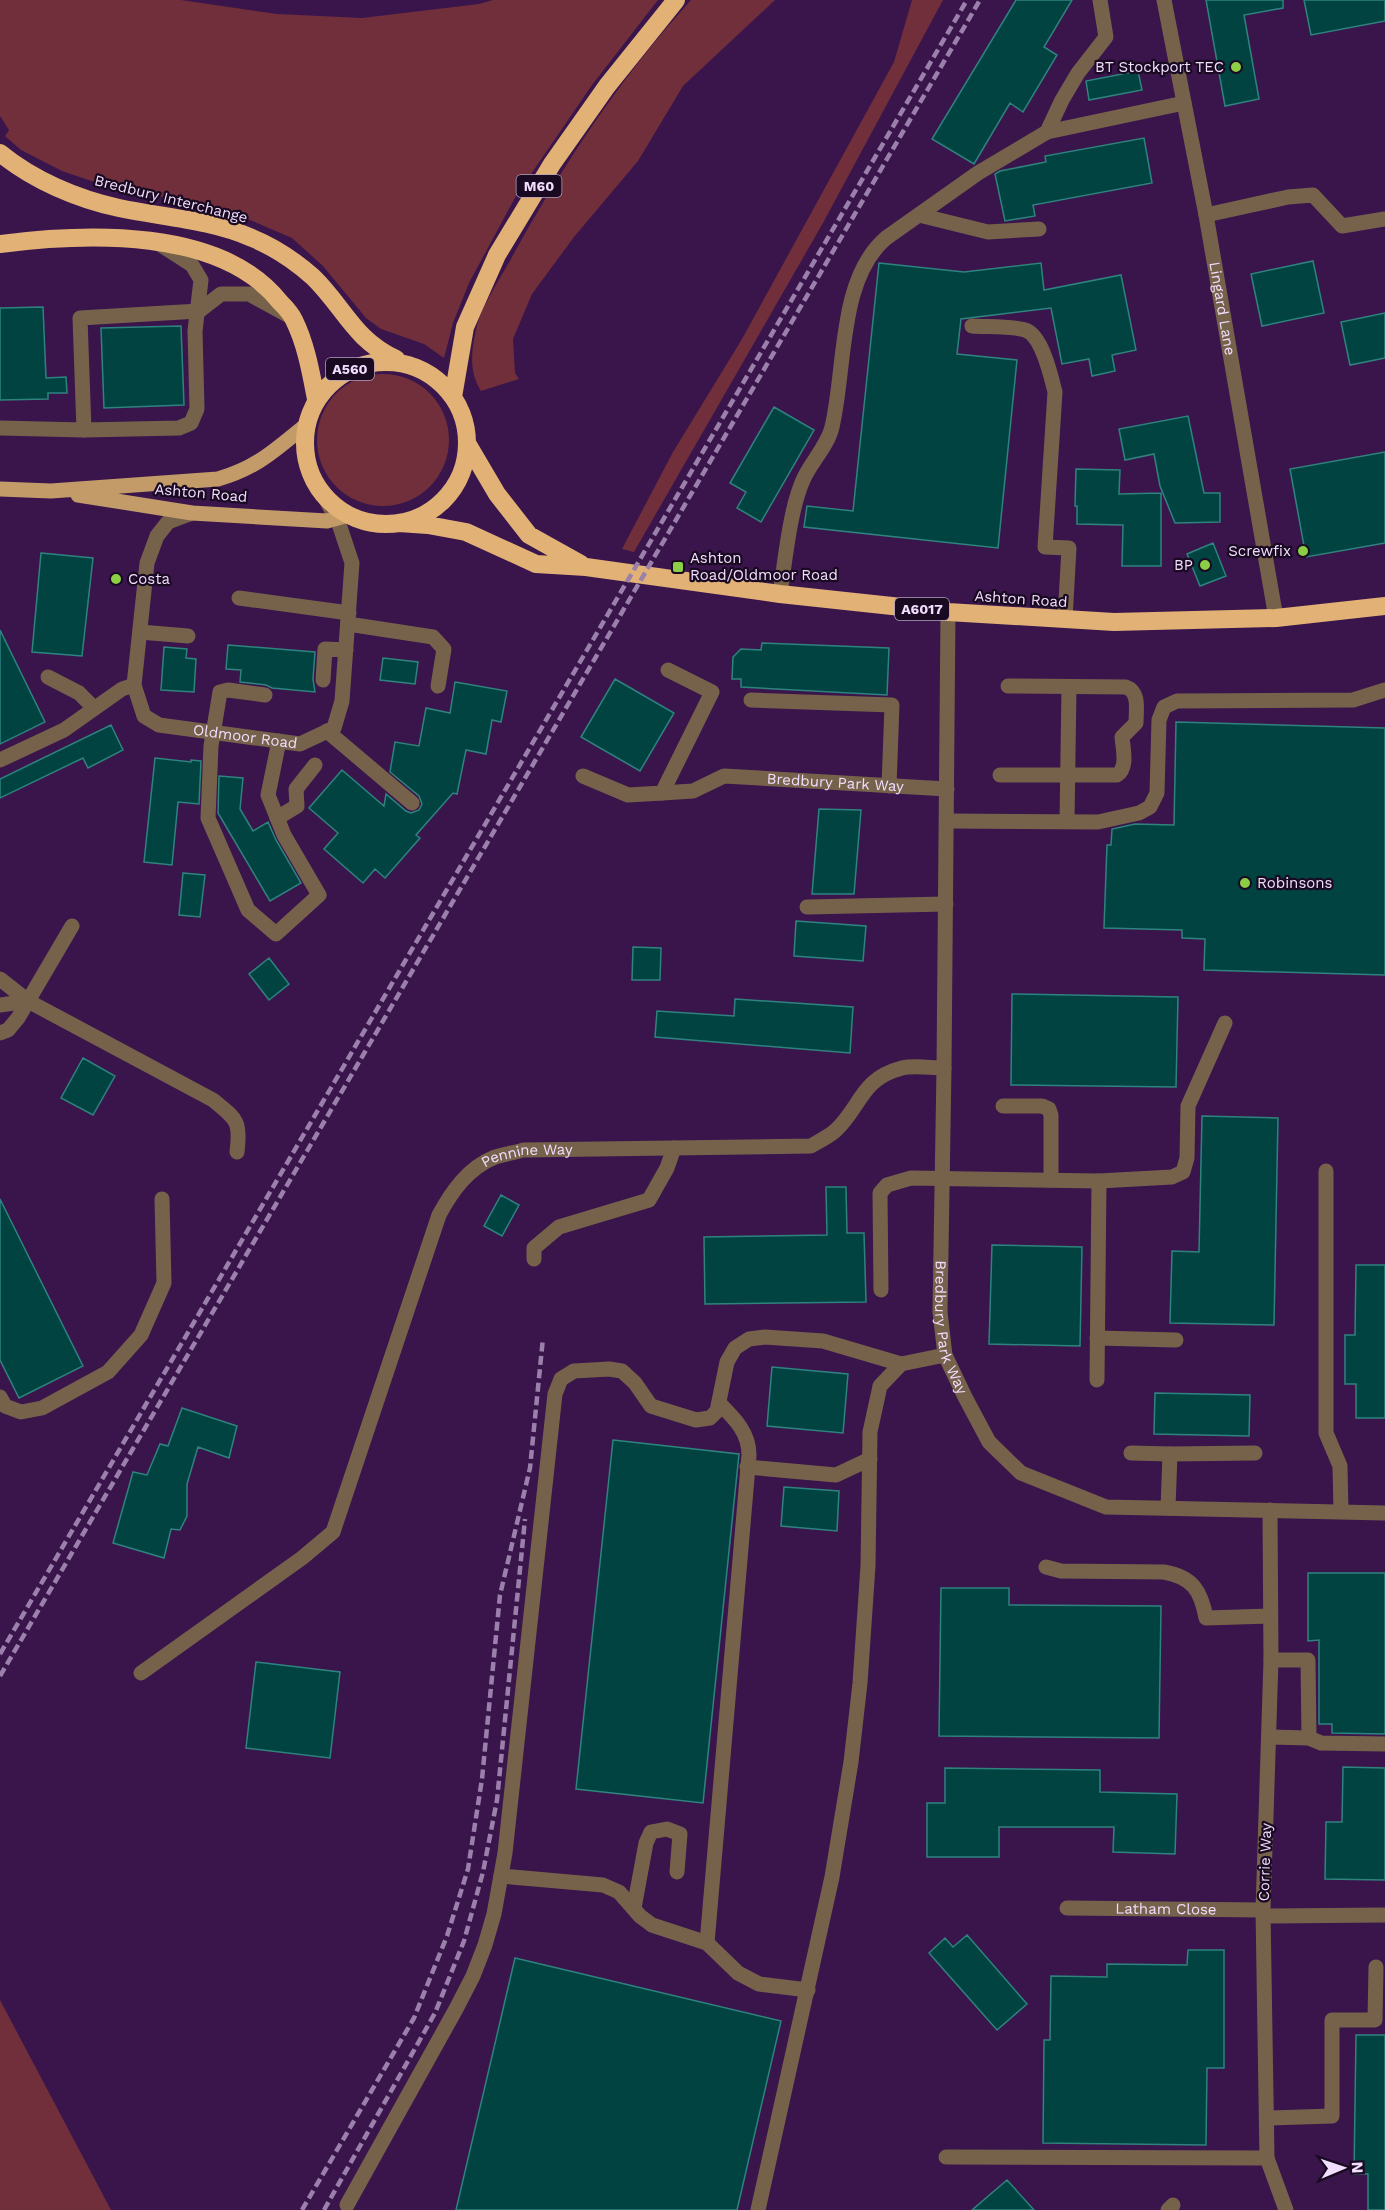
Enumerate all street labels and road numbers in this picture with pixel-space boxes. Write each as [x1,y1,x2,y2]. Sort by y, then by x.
street label: Bredbury Interchange [92,171,250,227]
road number: M60 [516,175,562,197]
street label: Lingard Lane [1205,260,1239,357]
road number: A560 [326,358,374,380]
street label: Ashton Road [154,480,248,506]
street label: Ashton Road [974,587,1068,611]
road number: A6017 [895,598,949,620]
street label: Oldmoor Road [192,721,299,753]
street label: Bredbury Park Way [766,770,905,795]
street label: Pennine Way [478,1140,573,1171]
street label: Bredbury Park Way [931,1260,971,1397]
street label: Corrie Way [1255,1822,1275,1902]
street label: Latham Close [1115,1899,1217,1919]

